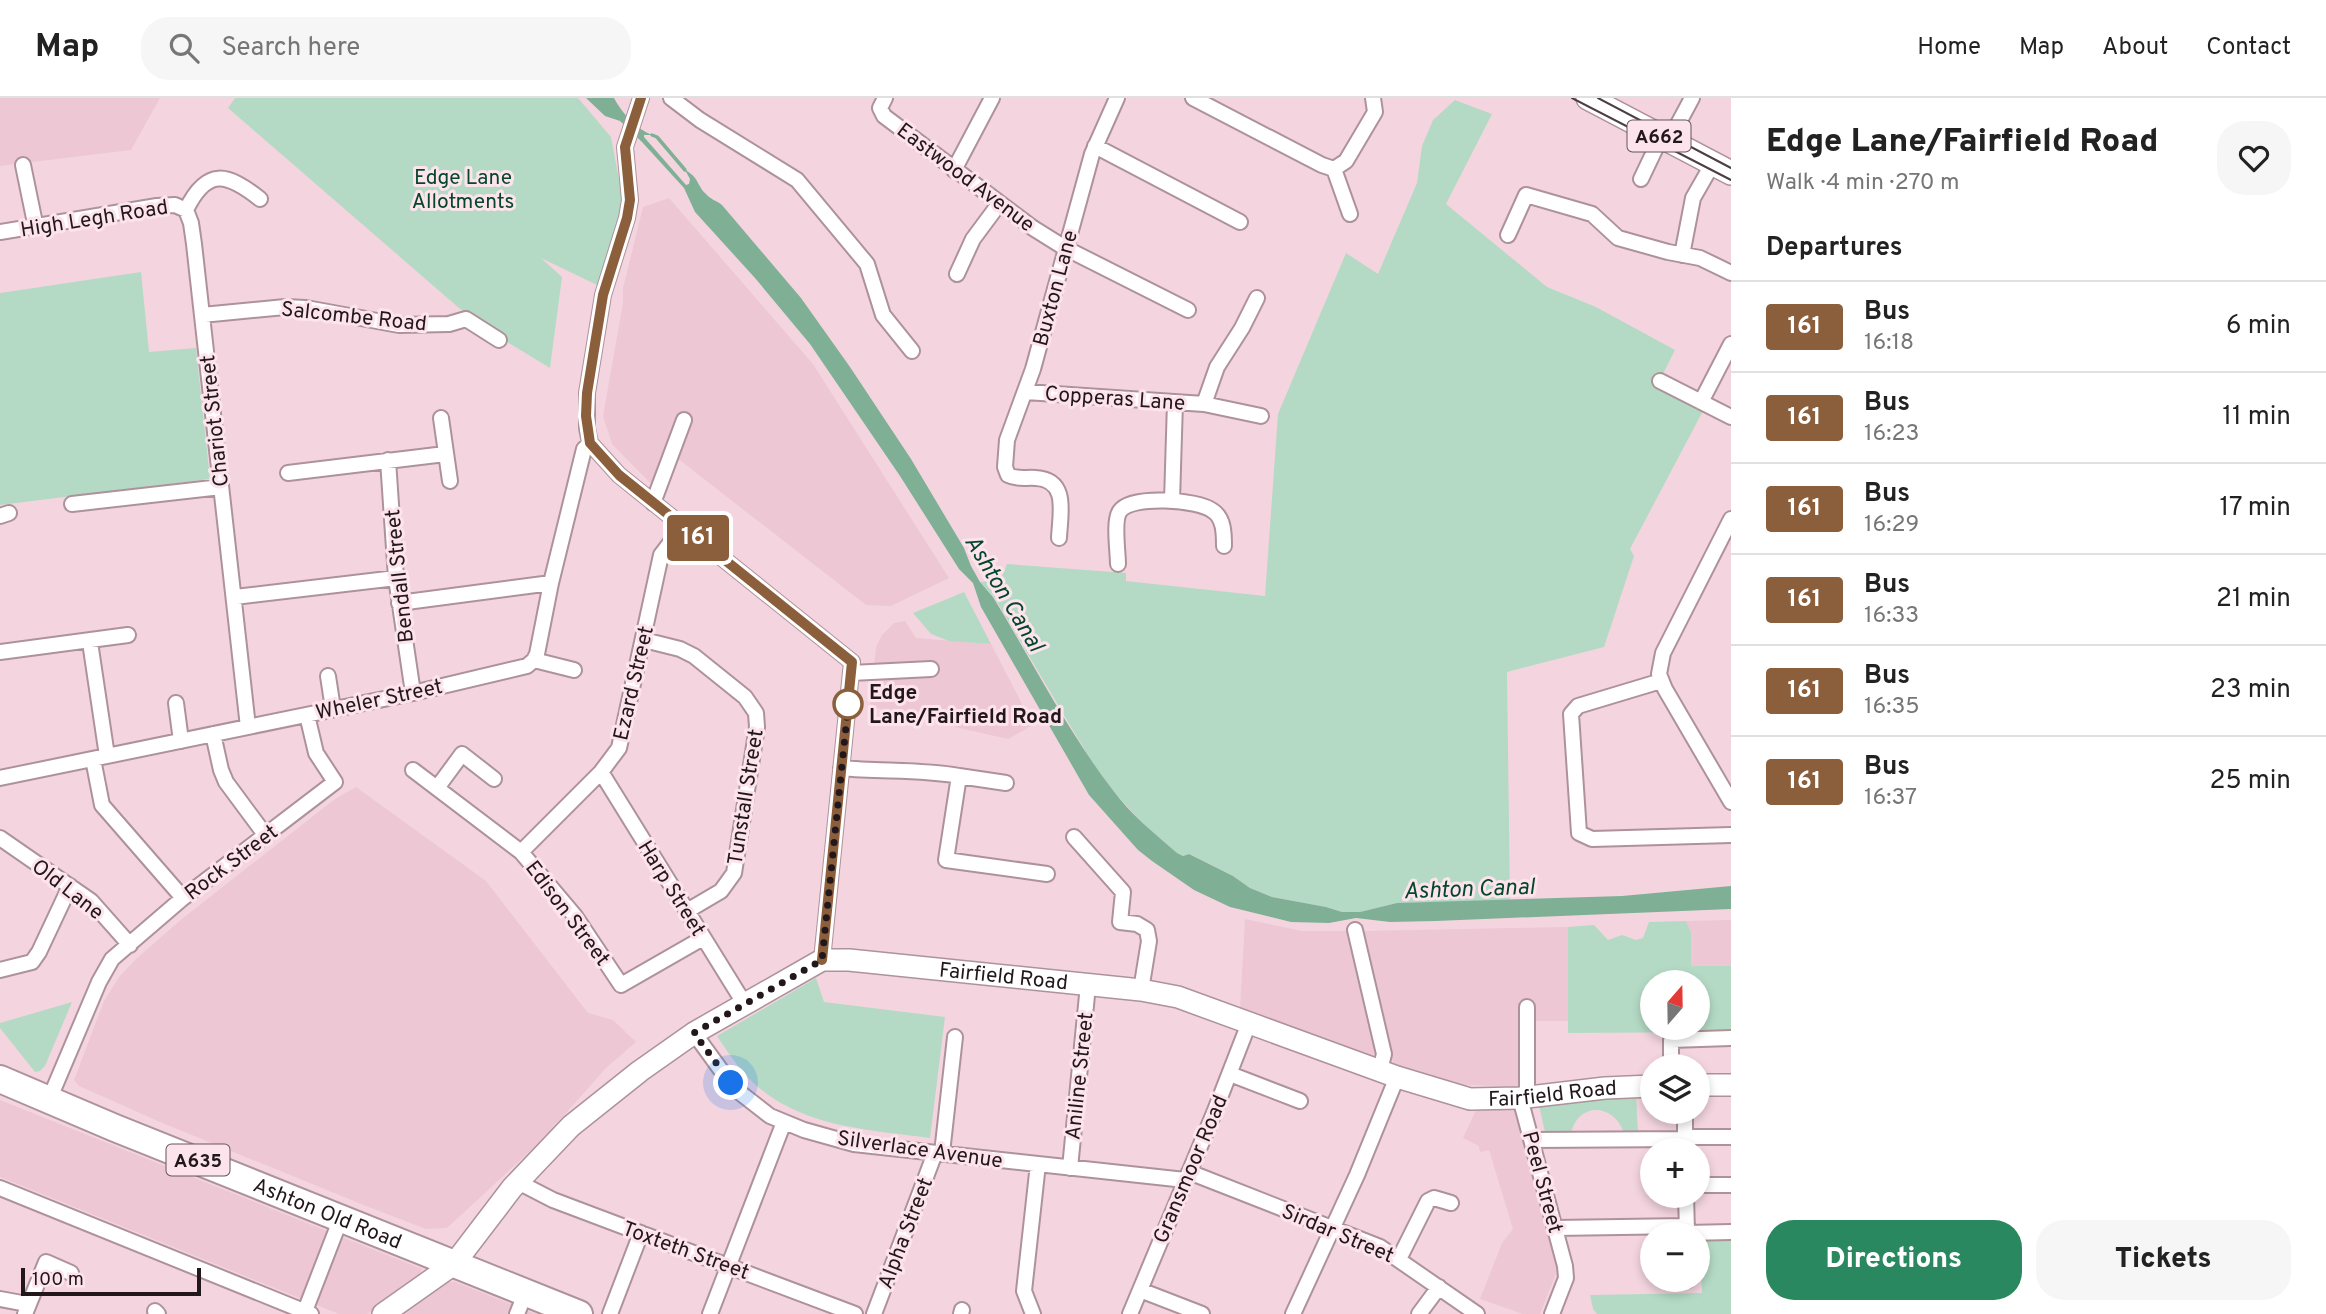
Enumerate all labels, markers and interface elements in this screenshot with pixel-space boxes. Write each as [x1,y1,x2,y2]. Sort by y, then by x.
search box [141,17,631,80]
text: Map [35,27,99,69]
icon: search [165,29,203,67]
text: Search here [221,32,360,65]
text: Home [1917,33,1981,63]
text: Map [2019,33,2064,63]
text: About [2102,33,2168,63]
text: Contact [2206,33,2291,63]
street label: Eastwood Avenue [891,118,1039,239]
road number: A662 [1628,120,1690,152]
button: heart [2217,121,2291,195]
text: Edge Lane/Fairfield Road [1766,122,2158,164]
park label: Edge Lane Allotments [412,165,514,216]
text: Walk · 4 min · 270 m [1766,169,1959,198]
street label: High Legh Road [18,194,170,244]
street label: Buxton Lane [1028,227,1085,349]
text: Departures [1766,232,1903,265]
street label: Salcombe Road [280,296,428,339]
text: Bus [1864,296,1910,329]
text: 6 min [2226,310,2291,343]
text: 161 [1788,312,1821,342]
text: 16:18 [1864,329,1914,358]
street label: Chariot Street [195,354,236,488]
street label: Copperas Lane [1044,381,1186,418]
text: Bus [1864,387,1910,420]
text: 11 min [2222,401,2291,434]
text: 161 [1788,403,1821,433]
text: 16:23 [1864,420,1919,449]
text: Bus [1864,478,1910,511]
text: 17 min [2219,492,2291,525]
text: 161 [1788,494,1821,524]
street label: Bendall Street [380,508,421,644]
text: 16:29 [1864,511,1919,540]
line badge: 161 [658,515,738,561]
text: 161 [681,523,715,553]
water label: Ashton Canal [957,531,1050,659]
text: Bus [1864,569,1910,602]
text: 21 min [2216,583,2291,616]
text: 161 [1788,585,1821,615]
text: 16:33 [1864,602,1919,631]
street label: Ezard Street [608,623,661,743]
text: Bus [1864,660,1910,693]
street label: Wheler Street [313,674,445,727]
text: 23 min [2210,674,2291,707]
text: 161 [1788,676,1821,706]
place label: Edge Lane/Fairfield Road [869,680,1062,731]
marker: Edge Lane/Fairfield Road [833,689,863,719]
text: 16:35 [1864,693,1920,722]
street label: Tunstall Street [722,727,771,867]
text: Bus [1864,751,1910,784]
text: 25 min [2210,765,2291,798]
text: 161 [1788,767,1821,797]
text: 16:37 [1864,784,1917,813]
street label: Rock Street [180,819,284,907]
street label: Harp Street [631,836,711,942]
street label: Old Lane [26,854,109,927]
street label: Edison Street [518,856,615,972]
water label: Ashton Canal [1403,874,1536,907]
street label: Fairfield Road [938,957,1069,997]
north arrow [1640,970,1710,1040]
map controls [1640,970,1710,1292]
street label: Aniline Street [1060,1011,1101,1141]
button: layers [1640,1054,1710,1124]
your location [713,1065,748,1100]
street label: Fairfield Road [1488,1076,1618,1114]
street label: Gransmoor Road [1148,1091,1235,1248]
street label: Silverlace Avenue [835,1126,1004,1175]
street label: Peel Street [1515,1128,1568,1236]
button: + [1640,1138,1710,1208]
road number: A635 [166,1144,230,1176]
street label: Ashton Old Road [249,1173,405,1257]
street label: Alpha Street [873,1174,940,1293]
street label: Sirdar Street [1277,1199,1398,1270]
street label: Toxteth Street [618,1216,753,1287]
button: Directions [1766,1220,2022,1300]
button: Tickets [2036,1220,2291,1300]
button: − [1640,1222,1710,1292]
scale bar [21,1265,201,1297]
text: 100 m [32,1268,84,1292]

